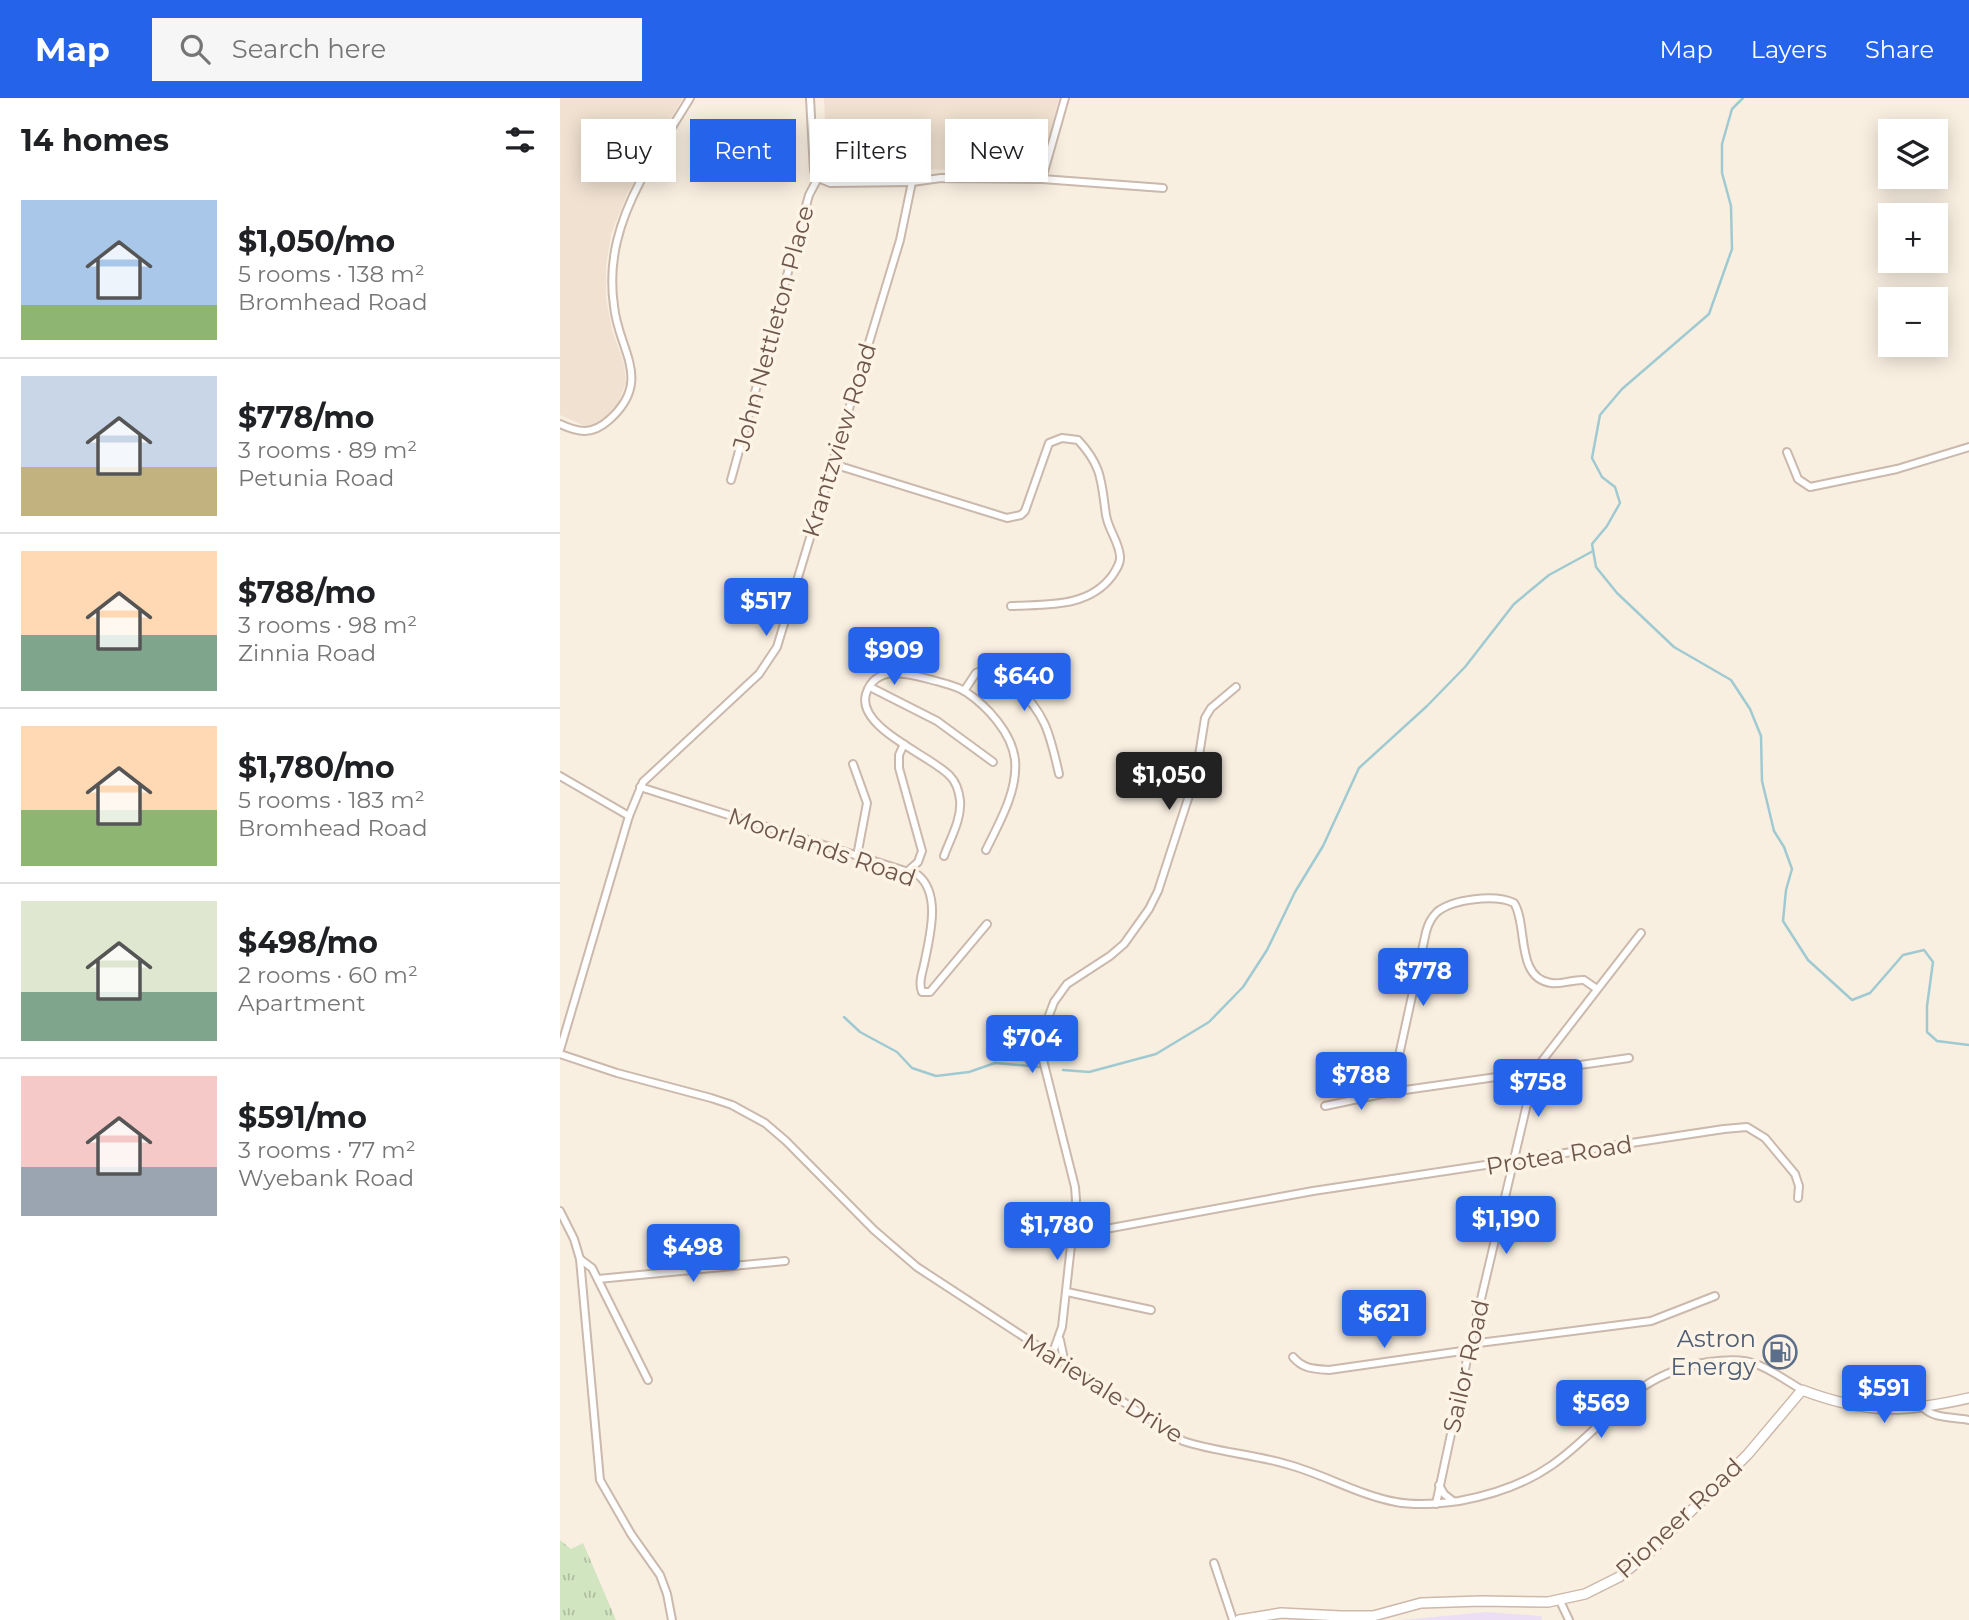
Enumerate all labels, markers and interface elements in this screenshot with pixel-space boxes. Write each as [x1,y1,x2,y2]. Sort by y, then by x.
search box [152,18,642,81]
text: Map [35,29,110,69]
icon: search [176,30,214,68]
text: Search here [232,33,386,65]
text: Map [1659,35,1713,64]
text: Layers [1751,35,1827,64]
text: Share [1865,35,1934,64]
chip: Buy [581,119,676,182]
chip: Rent [690,119,796,182]
chip: Filters [810,119,931,182]
chip: New [945,119,1048,182]
map controls [1878,119,1948,357]
button: layers [1878,119,1948,189]
icon: filters [501,121,539,159]
text: 14 homes [21,122,169,159]
street label: John Nettleton Place [726,202,820,455]
button: + [1878,203,1948,273]
text: $1,050/mo [238,223,395,260]
icon: home [77,228,161,312]
text: 5 rooms · 138 m² [238,260,425,288]
button: − [1878,287,1948,357]
text: Bromhead Road [238,288,428,316]
street label: Krantzview Road [796,339,882,541]
text: $778/mo [238,399,374,436]
icon: home [77,404,161,488]
text: 3 rooms · 89 m² [238,436,417,464]
text: Petunia Road [238,464,394,492]
text: $788/mo [238,574,376,611]
pin: $517 [725,578,807,638]
icon: home [77,579,161,663]
text: $517 [740,587,792,615]
text: 3 rooms · 98 m² [238,611,417,639]
pin: $909 [853,628,935,687]
text: $909 [864,636,924,664]
text: Zinnia Road [238,639,376,667]
pin: $640 [983,654,1065,713]
text: $640 [994,662,1054,690]
text: $1,780/mo [238,749,395,786]
pin: $1,050 [1112,752,1226,812]
icon: home [77,754,161,838]
text: $1,050 [1132,761,1206,789]
text: 5 rooms · 183 m² [238,786,425,814]
street label: Moorlands Road [724,801,920,893]
text: Bromhead Road [238,814,428,842]
text: $498/mo [238,924,378,961]
icon: home [77,929,161,1013]
pin: $778 [1382,948,1464,1008]
text: $778 [1394,957,1452,985]
text: 2 rooms · 60 m² [238,961,418,989]
text: Apartment [238,989,366,1017]
pin: $704 [991,1016,1073,1075]
text: $704 [1002,1024,1062,1052]
pin: $788 [1320,1052,1402,1112]
pin: $758 [1497,1060,1579,1119]
text: $788 [1332,1061,1390,1089]
text: $758 [1509,1068,1567,1096]
text: $591/mo [238,1099,367,1136]
icon: home [77,1104,161,1188]
street label: Protea Road [1484,1129,1634,1181]
text: 3 rooms · 77 m² [238,1136,416,1164]
text: Wyebank Road [238,1164,414,1192]
pin: $1,190 [1449,1196,1563,1256]
pin: $1,780 [1000,1202,1114,1262]
text: $1,190 [1472,1205,1540,1233]
text: $1,780 [1020,1211,1094,1239]
pin: $498 [652,1224,734,1284]
text: $498 [663,1233,723,1261]
pin: $621 [1343,1290,1425,1350]
street label: Sailor Road [1437,1297,1495,1435]
text: $621 [1358,1299,1410,1327]
place label: Astron Energy [1671,1324,1756,1381]
street label: Marievale Drive [1017,1327,1189,1449]
fuel station icon: Astron Energy [1761,1333,1799,1371]
pin: $591 [1843,1366,1925,1425]
text: $591 [1858,1374,1910,1402]
pin: $569 [1560,1380,1642,1440]
text: $569 [1572,1389,1630,1417]
street label: Pioneer Road [1610,1452,1748,1584]

